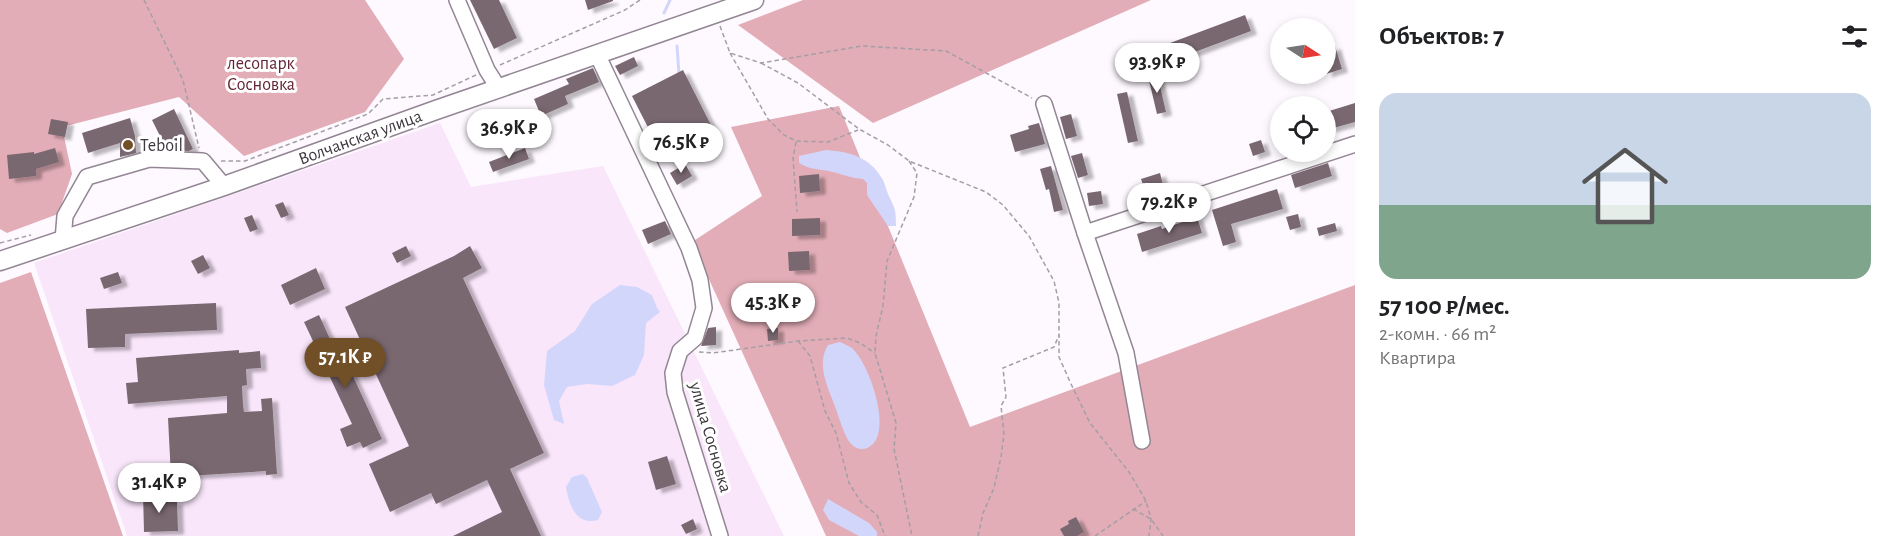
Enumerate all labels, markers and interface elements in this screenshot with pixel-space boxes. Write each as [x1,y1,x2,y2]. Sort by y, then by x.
north arrow [1270,18,1336,84]
map controls [1270,18,1336,162]
icon: filters [1838,20,1871,53]
text: Объектов: 7 [1379,23,1504,49]
pin: 93.9K ₽ [1102,43,1212,94]
text: 93.9K ₽ [1129,52,1185,72]
park label: лесопарк Сосновка [227,55,295,94]
button: locate [1270,96,1336,162]
street label: Волчанская улица [296,107,425,169]
pin: 36.9K ₽ [454,109,564,160]
text: 36.9K ₽ [481,118,537,138]
pin: 76.5K ₽ [626,123,736,174]
text: 76.5K ₽ [653,132,709,152]
icon: home [1571,132,1679,240]
place label: Teboil [140,137,183,155]
marker: Teboil [121,138,135,152]
pin: 79.2K ₽ [1114,183,1224,234]
text: 79.2K ₽ [1141,192,1197,212]
pin: 45.3K ₽ [718,283,828,334]
text: 45.3K ₽ [745,292,801,312]
text: 57 100 ₽/мес. [1379,293,1510,319]
text: 2-комн. · 66 m² [1379,324,1496,344]
pin: 57.1K ₽ [290,338,400,389]
text: 57.1K ₽ [318,347,372,367]
text: Квартира [1379,348,1456,368]
street label: улица Сосновка [685,379,734,494]
pin: 31.4K ₽ [104,463,214,514]
text: 31.4K ₽ [132,472,186,492]

